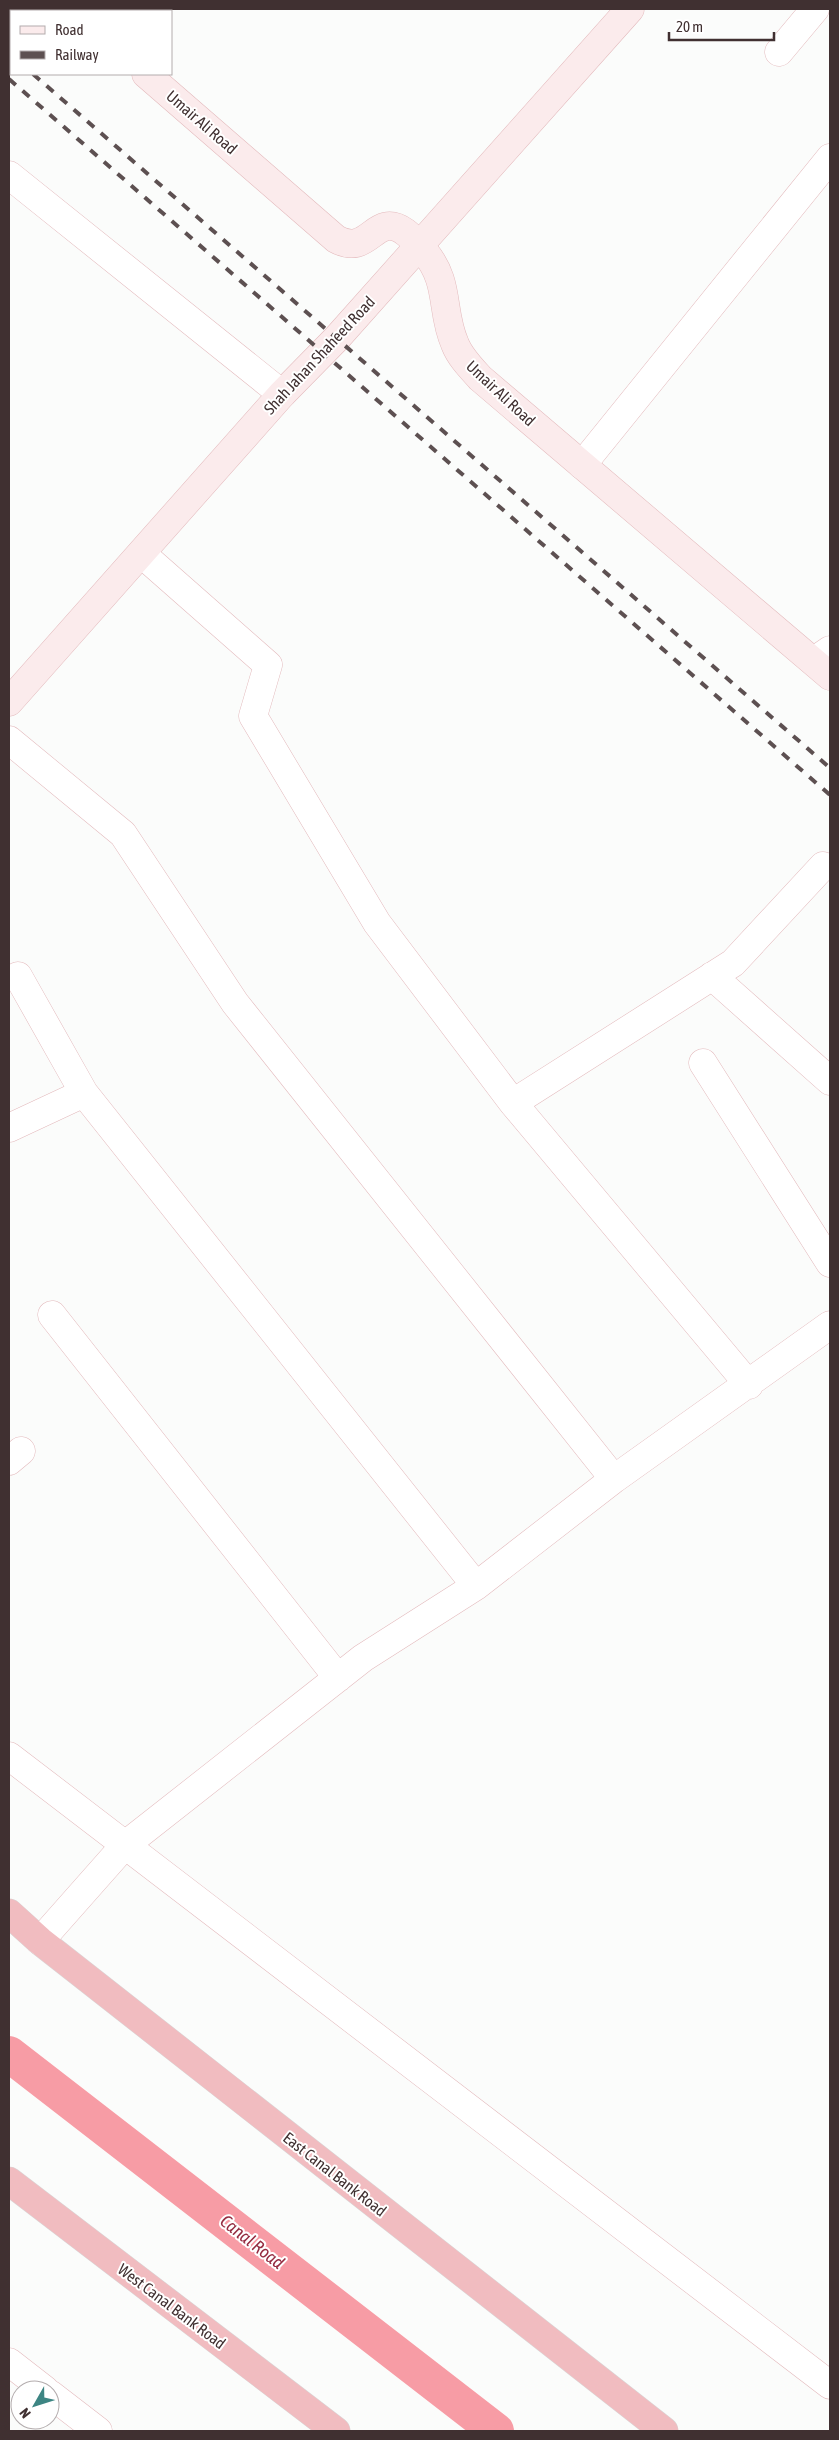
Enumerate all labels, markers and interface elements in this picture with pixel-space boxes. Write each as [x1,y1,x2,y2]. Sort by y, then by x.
legend [10,10,172,75]
scale bar [669,10,774,42]
text: 20 m [676,18,703,35]
text: Road [55,21,84,38]
text: Railway [55,46,99,63]
street label: Umair Ali Road [163,87,241,157]
street label: Shah Jahan Shaheed Road [260,293,378,417]
street label: Umair Ali Road [463,357,539,429]
street label: East Canal Bank Road [280,2128,390,2220]
water label: Canal Road [216,2210,289,2273]
street label: West Canal Bank Road [115,2260,229,2352]
north arrow [10,2380,60,2430]
text: N [16,2405,34,2421]

